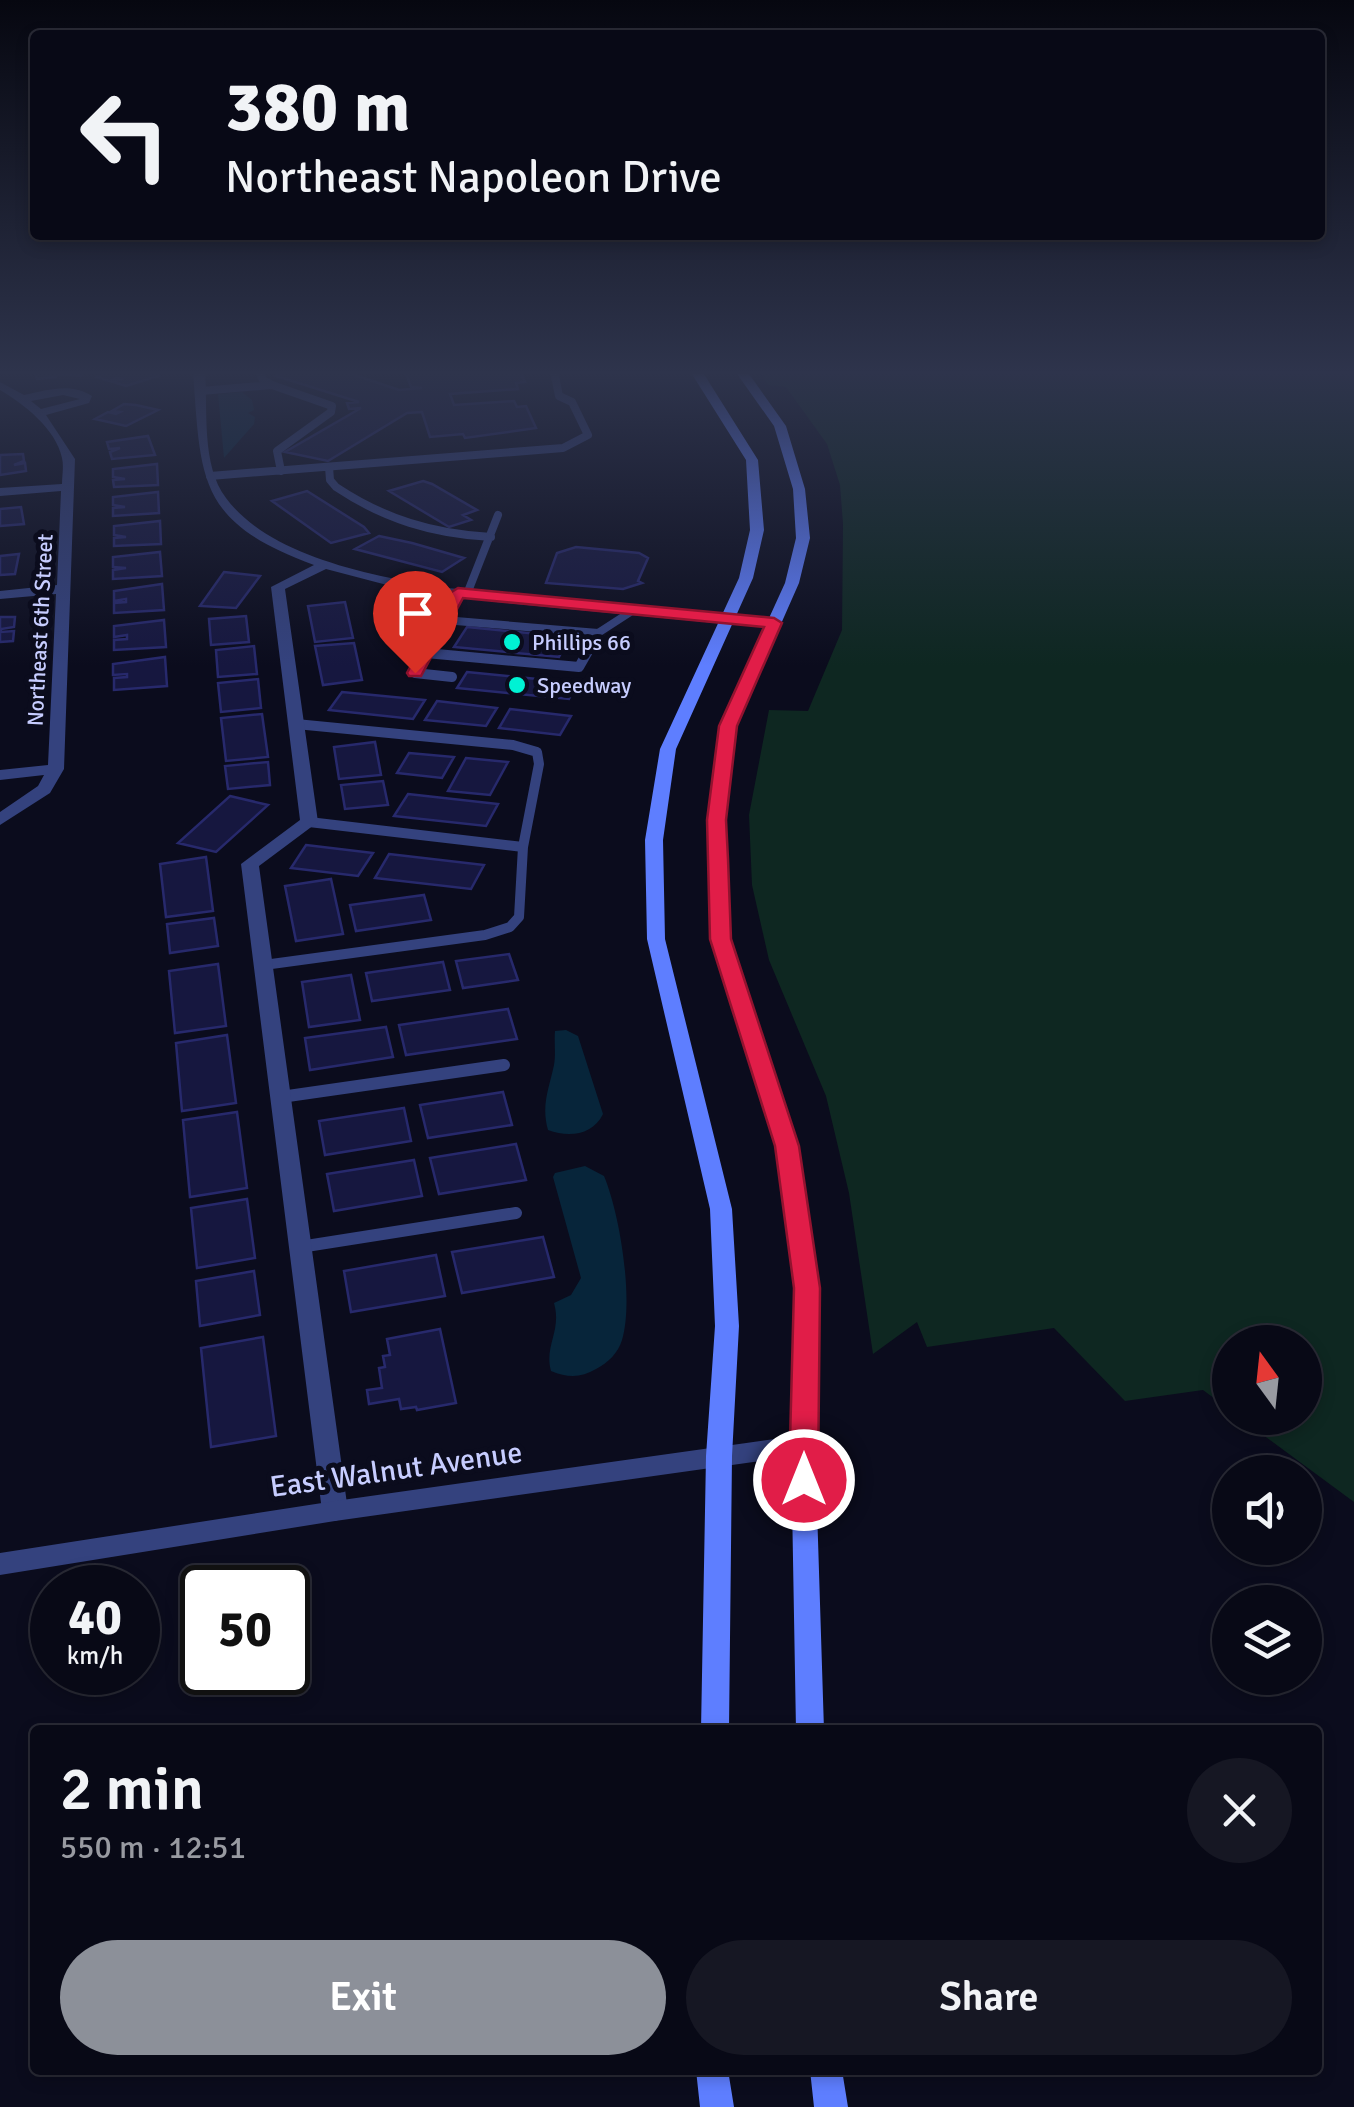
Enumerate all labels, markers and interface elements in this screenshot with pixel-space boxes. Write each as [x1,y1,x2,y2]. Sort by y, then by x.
text: 380 m [225,64,410,150]
icon: left [60,70,190,200]
text: Northeast Napoleon Drive [225,150,722,205]
street label: Northeast 6th Street [21,533,59,727]
pin [373,571,458,674]
icon: arrive [388,586,443,641]
place label: Phillips 66 [532,629,631,656]
marker: Phillips 66 [501,631,523,653]
place label: Speedway [537,672,632,699]
marker: Speedway [506,674,528,696]
north arrow [1212,1325,1322,1435]
map controls [1212,1325,1322,1695]
position arrow [752,1428,856,1532]
street label: East Walnut Avenue [267,1434,525,1506]
button: sound [1212,1455,1322,1565]
speed limit sign: 50 [180,1565,310,1695]
button: layers [1212,1585,1322,1695]
text: 40 [68,1587,122,1649]
text: km/h [67,1640,123,1671]
text: 2 min [60,1753,204,1827]
button: close [1187,1758,1292,1863]
text: 550 m · 12:51 [60,1828,246,1867]
button: Exit [60,1940,666,2055]
button: Share [686,1940,1292,2055]

